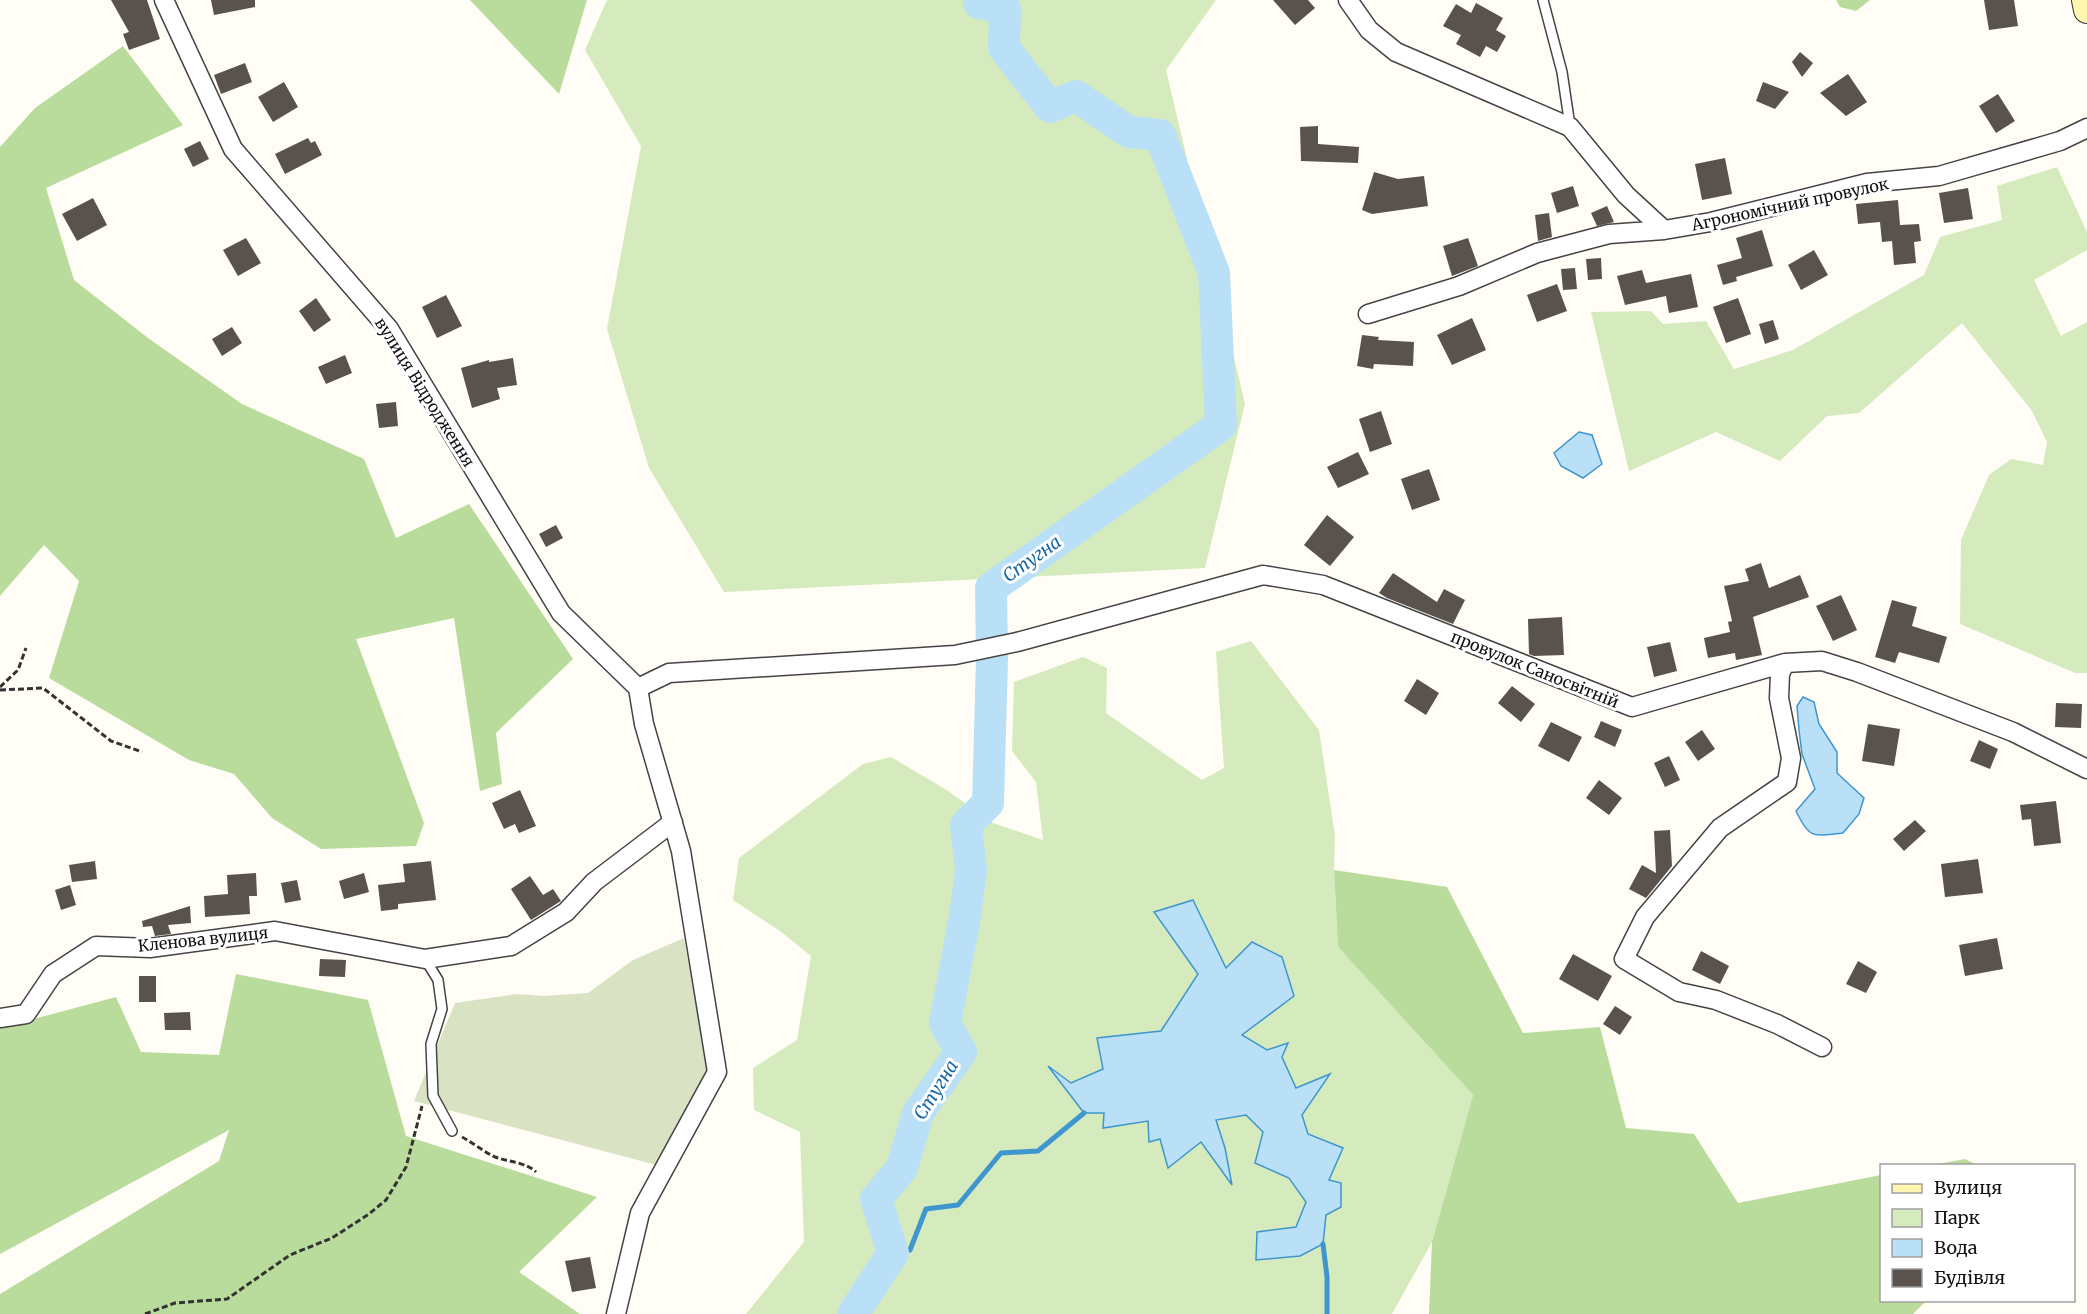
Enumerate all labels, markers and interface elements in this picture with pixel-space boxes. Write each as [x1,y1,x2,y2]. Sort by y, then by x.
street label: Агрономічний провулок [1689,173,1890,235]
street label: вулиця Відродження [371,314,479,470]
water label: Стугна [998,530,1065,587]
street label: провулок Саносвітній [1448,626,1622,712]
street label: Кленова вулиця [137,922,269,956]
water label: Стугна [908,1056,963,1124]
legend [1880,1164,2075,1302]
text: Вулиця [1934,1176,2002,1199]
text: Парк [1934,1206,1980,1229]
text: Вода [1934,1236,1978,1259]
text: Будівля [1934,1266,2005,1289]

